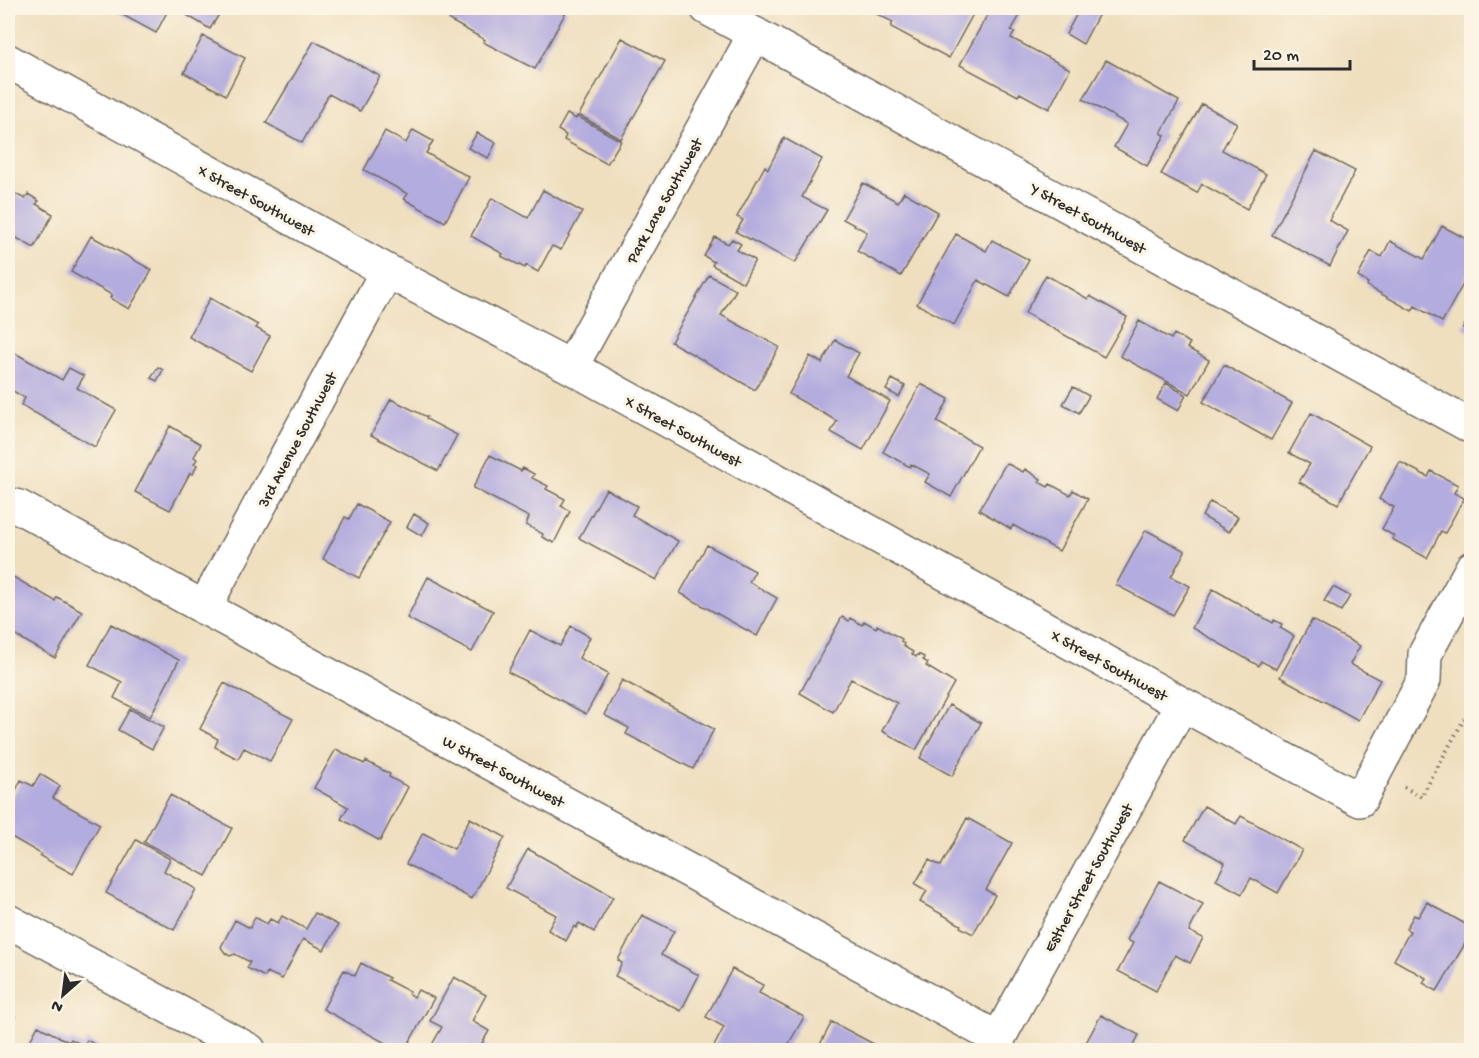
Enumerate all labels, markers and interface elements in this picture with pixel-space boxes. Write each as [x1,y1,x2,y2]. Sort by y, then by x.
scale bar [1254,33,1350,71]
text: 20 m [1263,46,1299,67]
street label: Park Lane Southwest [623,135,709,268]
street label: X Street Southwest [193,162,318,243]
street label: Y Street Southwest [1024,179,1150,260]
street label: 3rd Avenue Southwest [255,368,343,512]
street label: X Street Southwest [620,393,745,474]
street label: X Street Southwest [1046,627,1171,708]
street label: W Street Southwest [438,733,568,814]
street label: Esther Street Southwest [1041,800,1139,956]
north arrow [33,965,93,1025]
text: N [48,994,67,1016]

